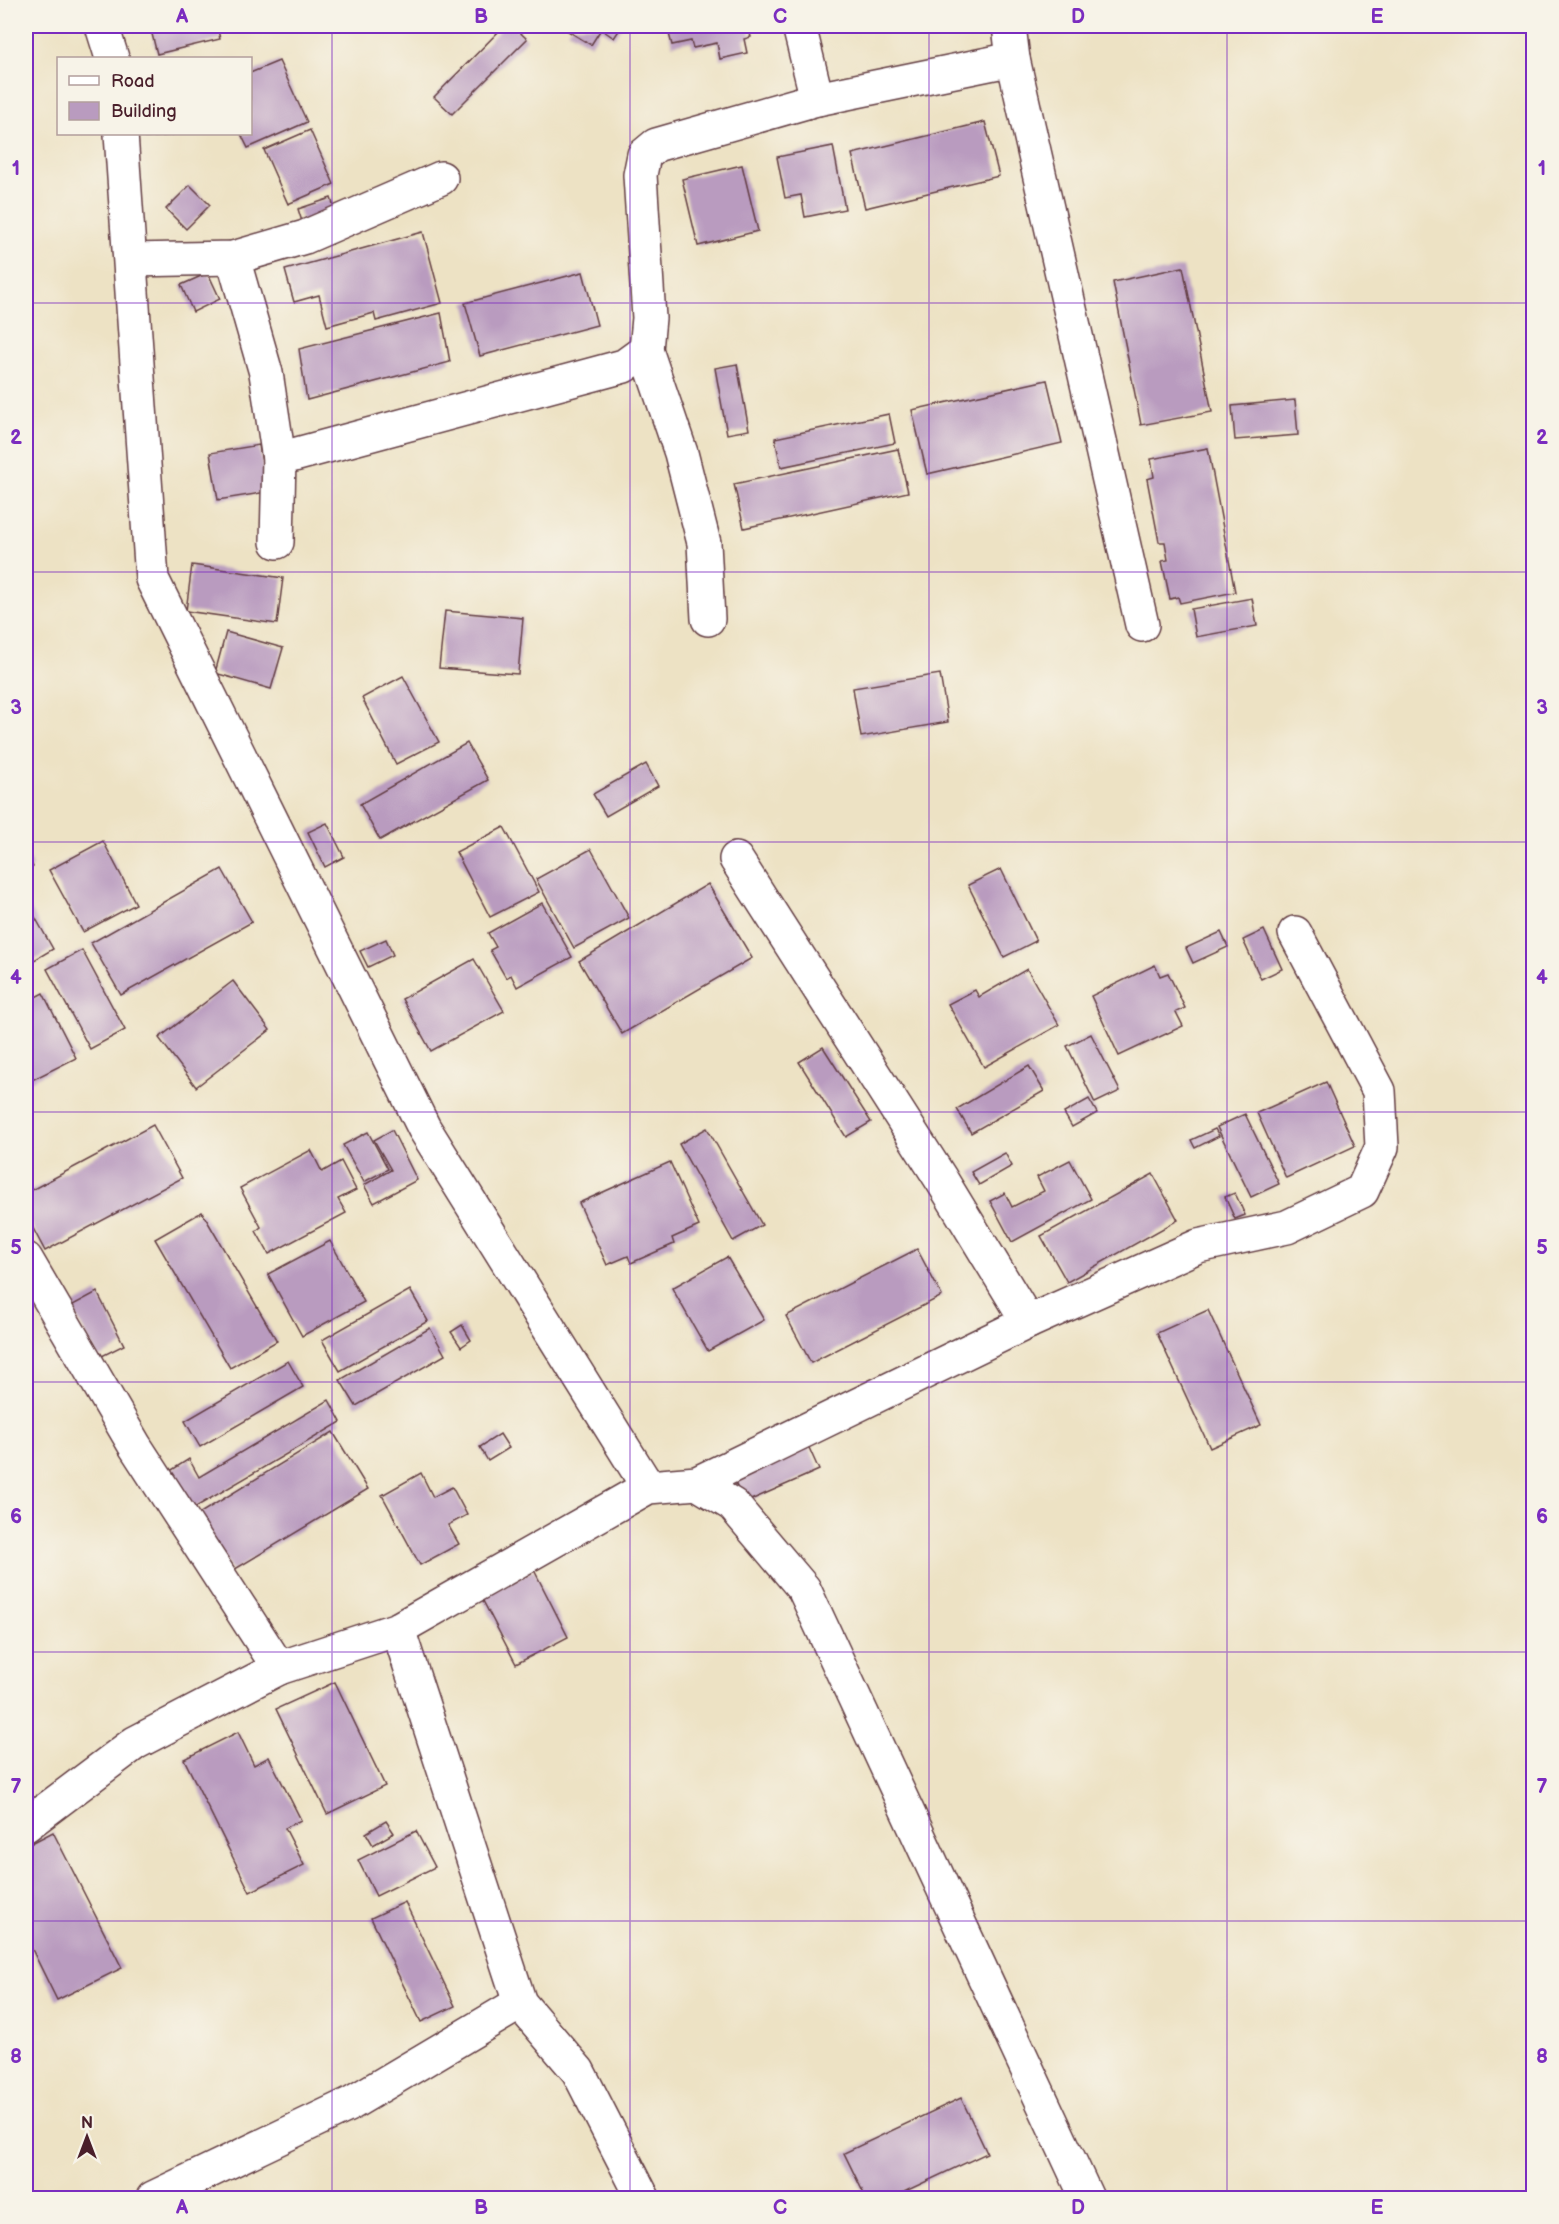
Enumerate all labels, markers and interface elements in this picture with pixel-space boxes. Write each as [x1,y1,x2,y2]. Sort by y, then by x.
text: A [175,5,189,29]
text: B [474,5,488,29]
text: C [773,5,787,29]
text: D [1071,5,1085,29]
text: E [1371,5,1384,29]
legend [57,57,252,135]
text: Road [111,71,155,92]
text: Building [111,101,177,122]
text: 1 [12,157,20,181]
text: 1 [1538,157,1546,181]
text: 2 [10,426,22,450]
text: 2 [1536,426,1548,450]
text: 3 [10,696,22,720]
text: 3 [1536,696,1548,720]
text: 4 [10,966,22,990]
text: 4 [1536,966,1548,990]
text: 5 [10,1236,22,1260]
text: 5 [1536,1236,1548,1260]
text: 6 [10,1505,22,1529]
text: 6 [1536,1505,1548,1529]
text: 7 [10,1775,22,1799]
text: 7 [1536,1775,1548,1799]
text: 8 [10,2045,22,2069]
text: 8 [1536,2045,1548,2069]
north arrow [57,2107,117,2167]
text: N [81,2114,93,2133]
text: A [175,2196,189,2220]
text: B [474,2196,488,2220]
text: C [773,2196,787,2220]
text: D [1071,2196,1085,2220]
text: E [1371,2196,1384,2220]

